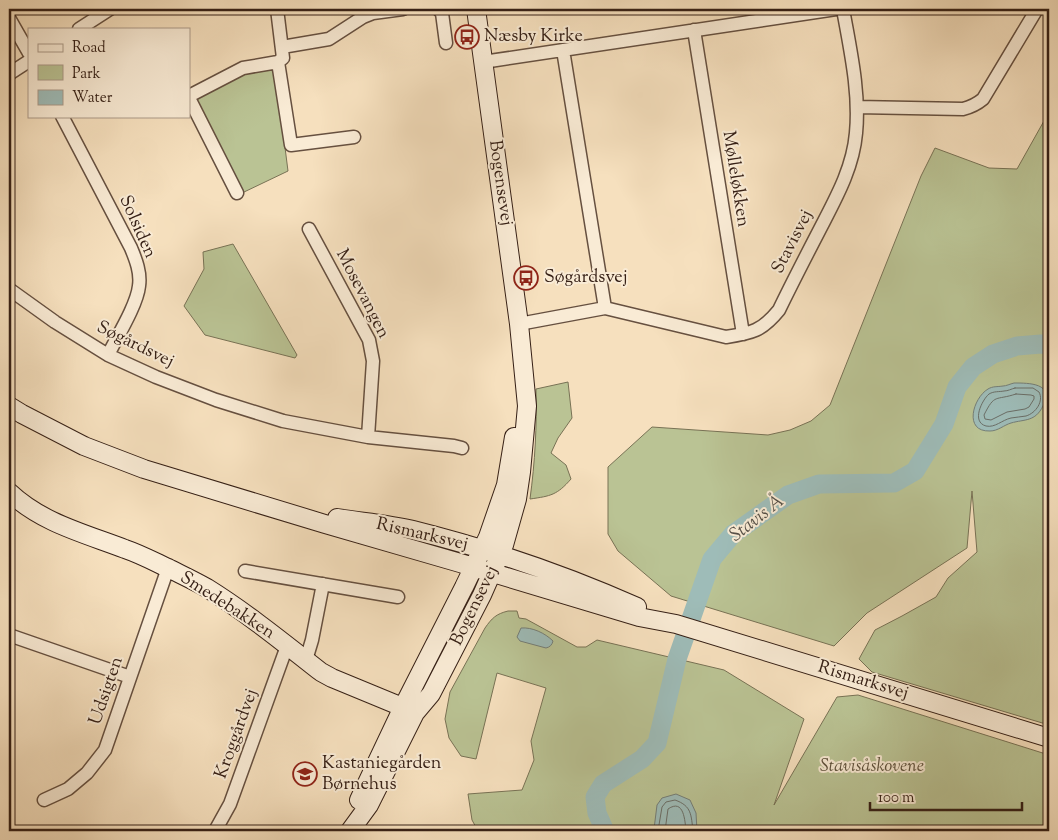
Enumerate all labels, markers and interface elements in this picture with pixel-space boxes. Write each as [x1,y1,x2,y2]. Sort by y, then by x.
bus stop icon: Næsby Kirke [454,24,480,50]
place label: Næsby Kirke [484,24,583,50]
legend [28,28,190,118]
text: Road [72,38,106,59]
text: Park [72,64,101,85]
text: Water [72,88,113,109]
street label: Mølleløkken [715,129,755,229]
street label: Bogensevej [481,138,519,228]
street label: Solsiden [112,191,163,263]
street label: Stavisvej [766,205,820,279]
street label: Mosevangen [328,245,396,344]
bus stop icon: Søgårdsvej [513,265,539,291]
place label: Søgårdsvej [544,265,628,291]
street label: Søgårdsvej [92,315,178,375]
water label: Stavis Å [724,489,790,549]
street label: Rismarksvej [373,512,471,558]
street label: Bogensevej [444,562,506,650]
street label: Smedebakken [174,566,280,647]
street label: Udsigten [83,653,131,729]
street label: Rismarksvej [814,655,912,707]
street label: Kroggårdvej [209,686,265,782]
place label: Kastaniegården Børnehus [322,751,442,798]
park label: Stavisåskovene [820,754,924,780]
school or university icon: Kastaniegården Børnehus [292,761,318,787]
scale bar [870,780,1023,812]
text: 100 m [878,788,915,809]

